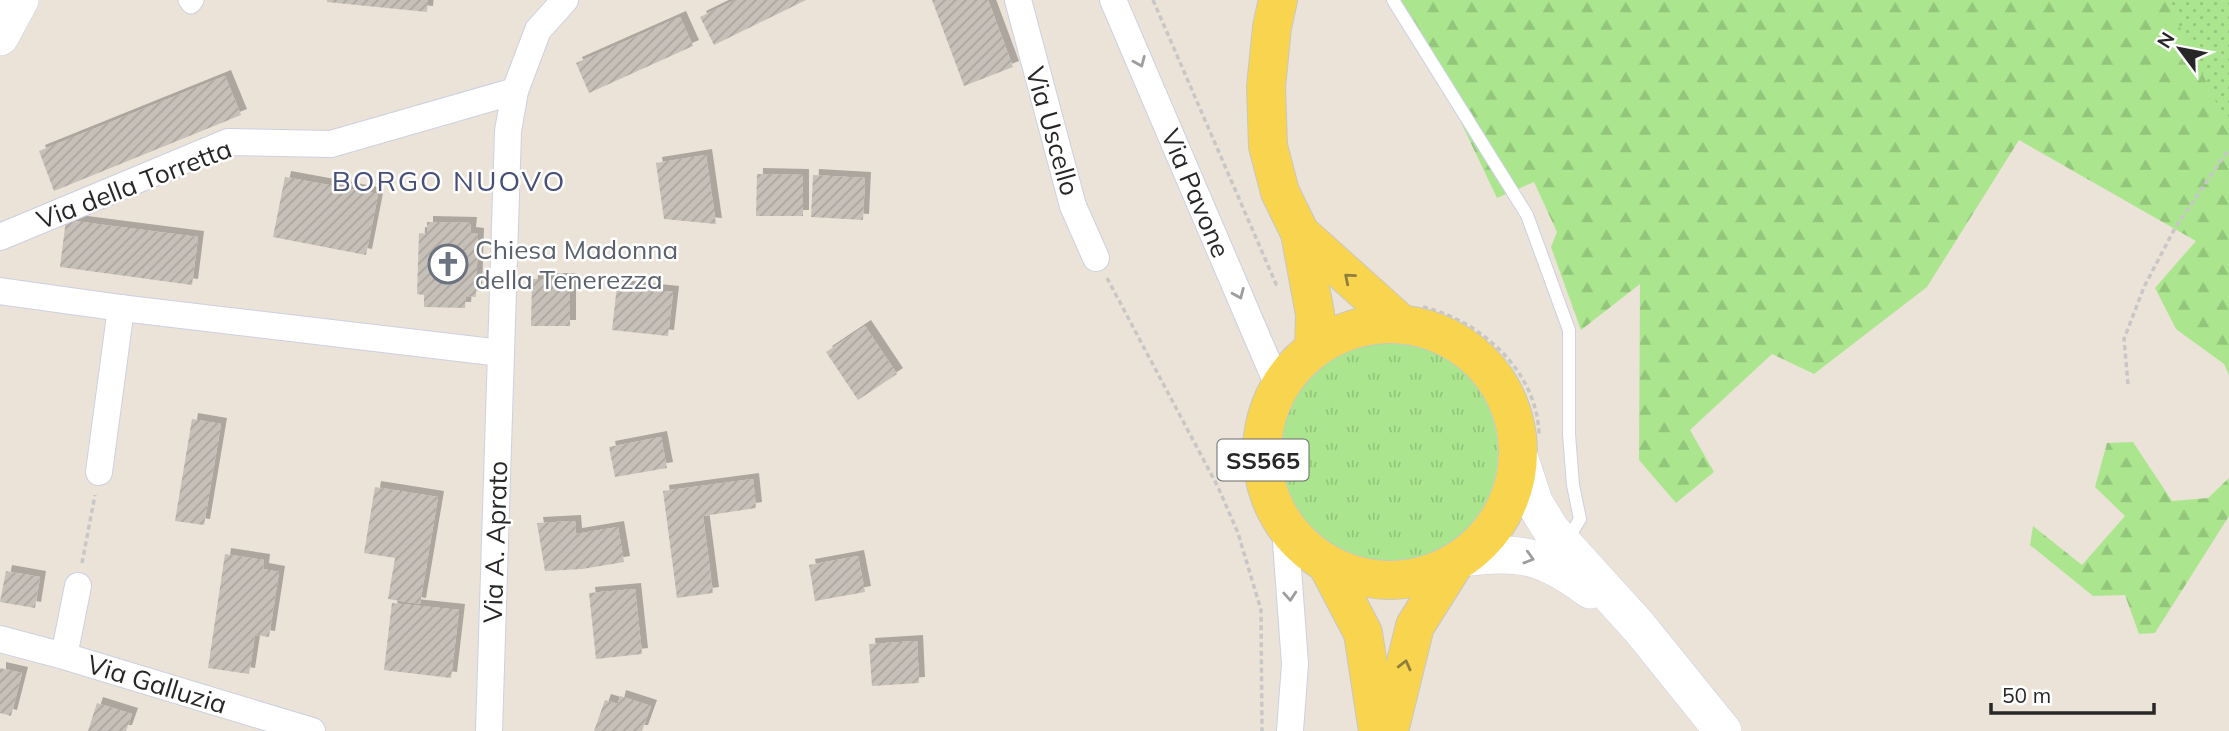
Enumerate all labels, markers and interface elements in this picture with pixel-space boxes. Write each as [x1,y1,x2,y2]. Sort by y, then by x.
north arrow [2145,14,2215,84]
text: N [2152,28,2180,52]
one-way arrow [1132,55,1146,68]
street label: Via Uscello [1019,63,1087,199]
street label: Via Pavone [1154,124,1238,262]
street label: Via della Torretta [32,132,236,236]
district label: BORGO NUOVO [332,163,566,198]
place label: Chiesa Madonna della Tenerezza [475,233,678,296]
church icon: Chiesa Madonna della Tenerezza [427,243,469,285]
one-way arrow [1344,274,1357,286]
one-way arrow [1231,287,1245,299]
road number: SS565 [1218,439,1308,480]
street label: Via A. Aprato [476,460,514,624]
one-way arrow [1522,550,1534,565]
one-way arrow [1282,591,1297,602]
street label: Via Galluzia [83,647,231,721]
one-way arrow [1397,659,1412,671]
scale bar [1991,672,2154,716]
text: 50 m [2002,682,2051,708]

